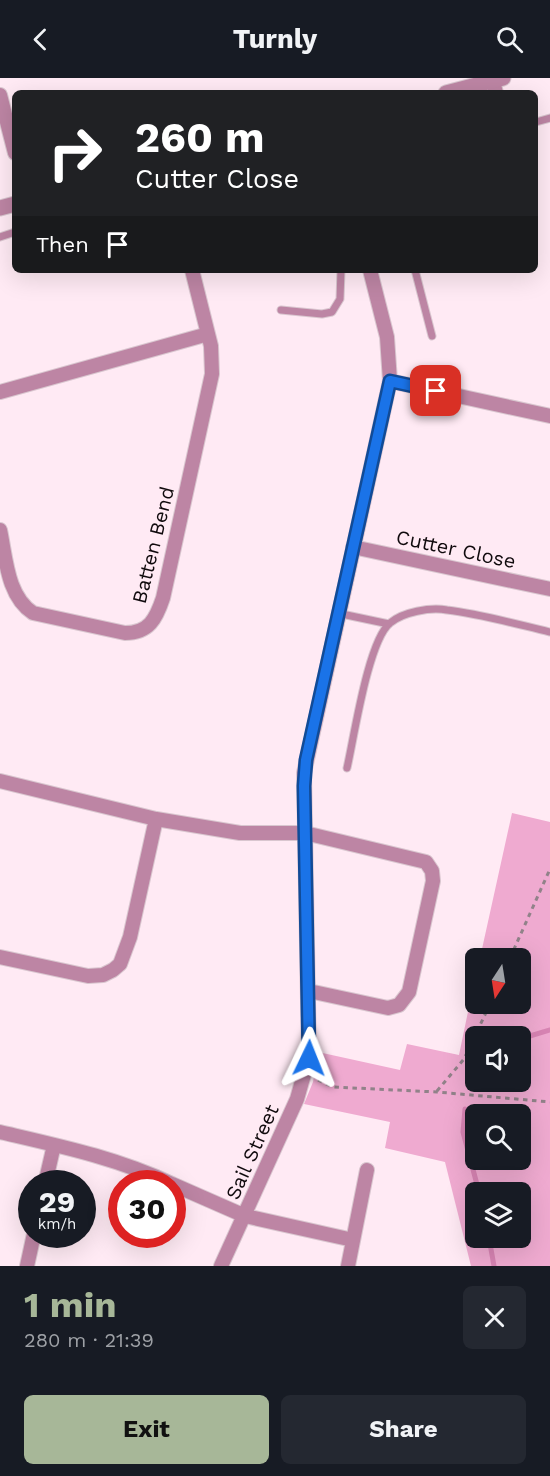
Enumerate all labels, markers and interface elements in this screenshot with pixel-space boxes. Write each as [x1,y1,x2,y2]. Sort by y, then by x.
icon: back [24,23,57,56]
text: Turnly [233,23,317,55]
icon: search [493,23,526,56]
text: 260 m [135,113,265,162]
icon: right [36,114,114,192]
text: Cutter Close [135,163,299,195]
icon: arrive [101,228,134,261]
text: Then [36,232,89,257]
pin [410,365,461,416]
icon: arrive [419,374,452,407]
street label: Batten Bend [127,484,179,606]
street label: Cutter Close [394,525,518,573]
north arrow [465,948,531,1014]
map controls [465,948,531,1248]
position arrow [277,1026,341,1090]
button: sound [465,1026,531,1092]
street label: Sail Street [220,1100,284,1203]
button: search [465,1104,531,1170]
speed limit sign: 30 [108,1170,186,1248]
button: layers [465,1182,531,1248]
text: 29 [39,1184,75,1219]
text: km/h [38,1215,76,1233]
text: 1 min [24,1284,116,1326]
button: close [463,1286,526,1349]
text: 280 m · 21:39 [24,1328,154,1352]
button: Exit [24,1395,269,1464]
button: Share [281,1395,526,1464]

